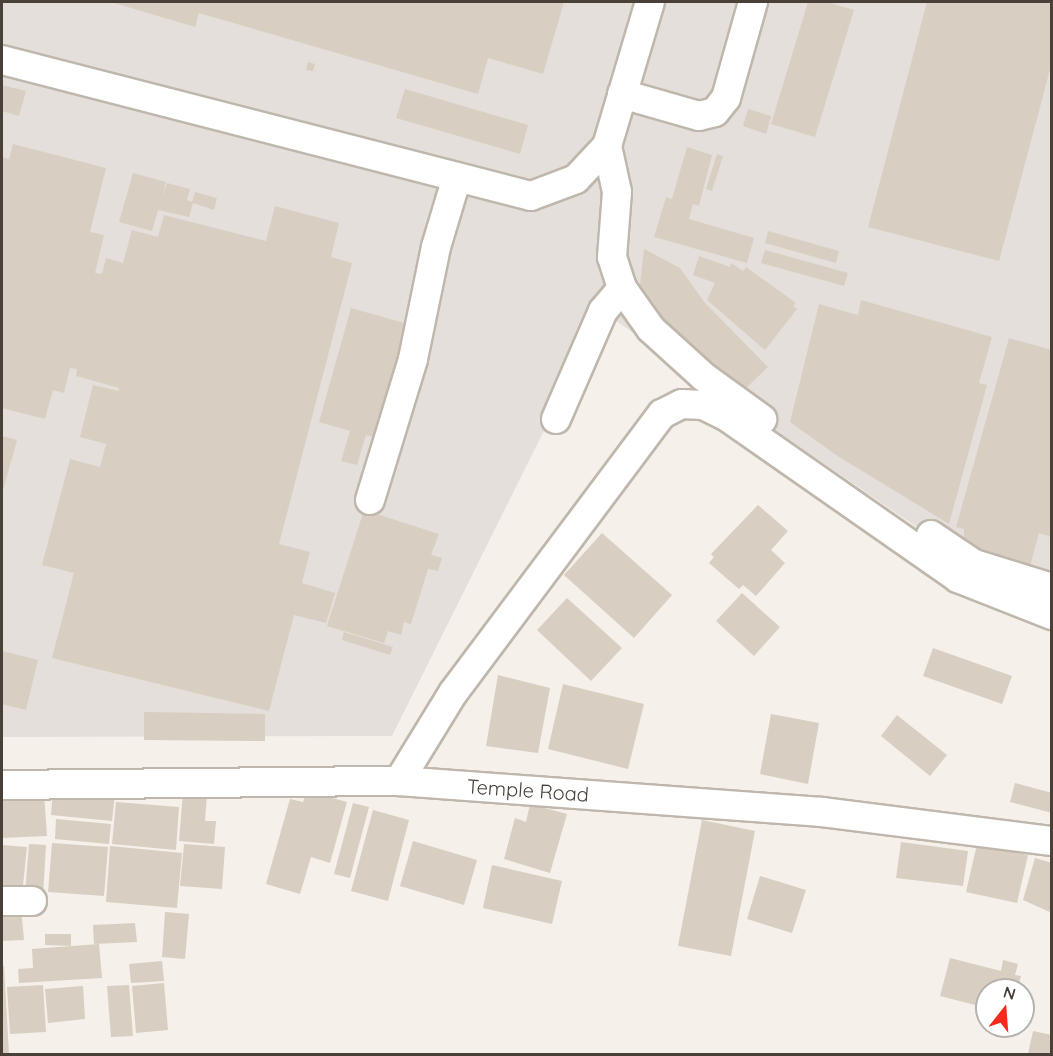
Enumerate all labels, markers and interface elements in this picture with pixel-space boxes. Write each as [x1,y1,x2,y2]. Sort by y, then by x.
street label: Temple Road [466,774,590,806]
north arrow [975,978,1035,1038]
text: N [1001,981,1018,1004]

